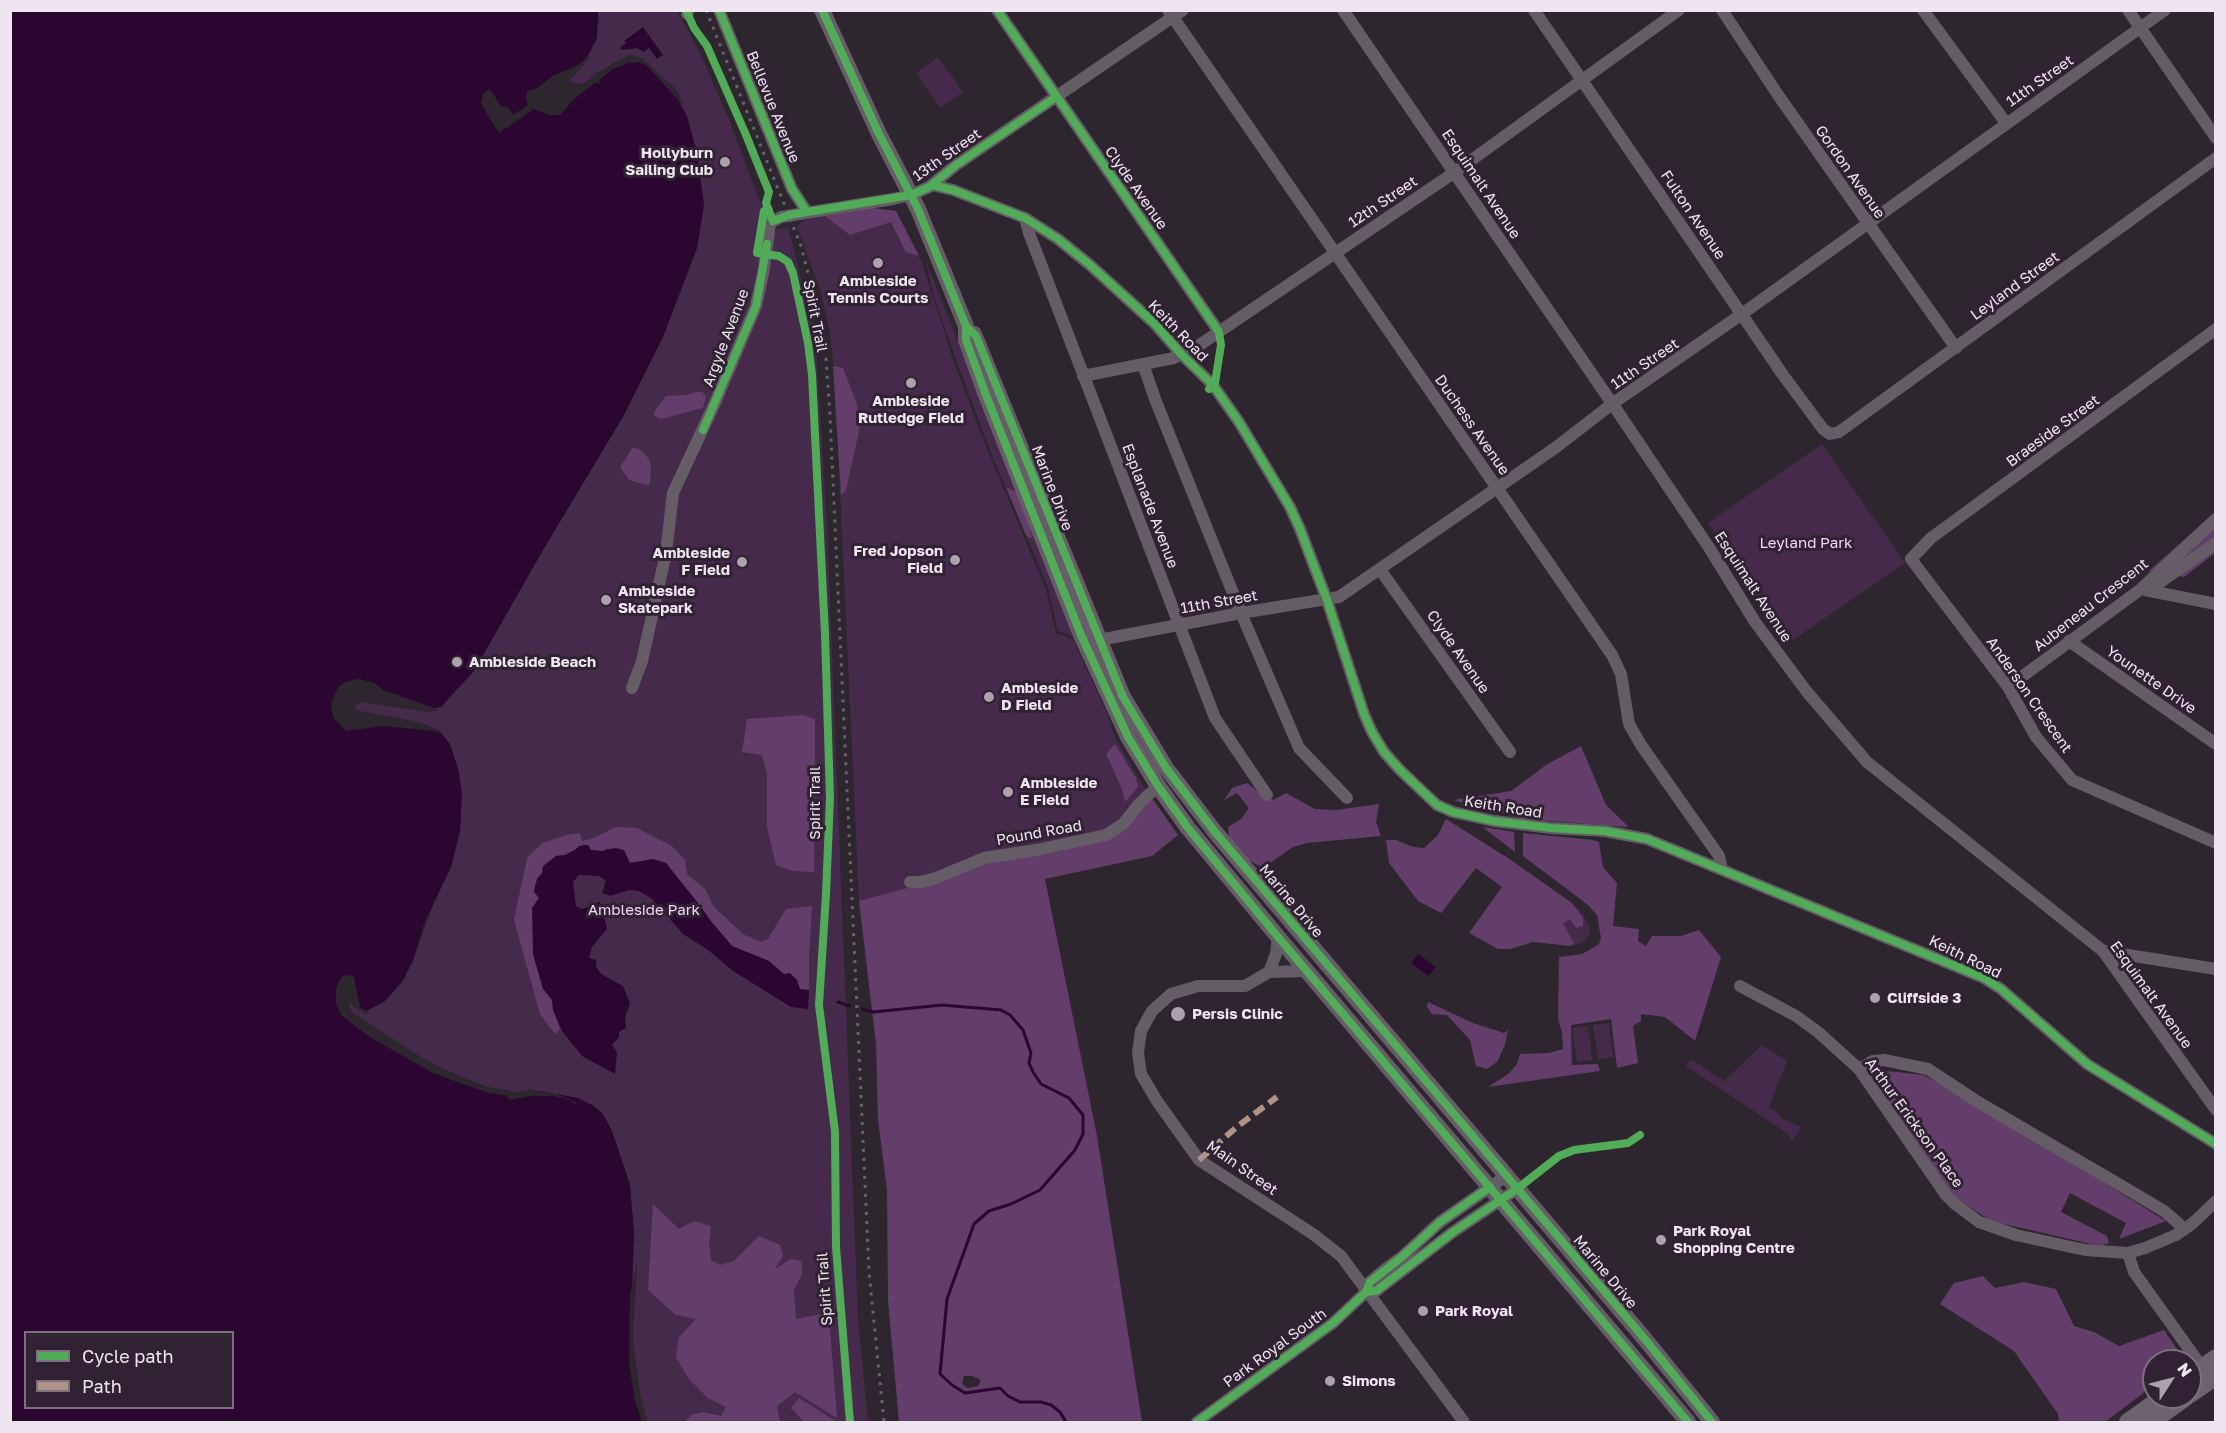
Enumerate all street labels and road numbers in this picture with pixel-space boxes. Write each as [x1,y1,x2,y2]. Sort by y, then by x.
street label: Bellevue Avenue [742,48,804,166]
street label: 11th Street [2003,51,2077,111]
street label: Gordon Avenue [1811,122,1889,222]
street label: 13th Street [909,125,985,185]
street label: Esquimalt Avenue [1438,126,1524,242]
street label: Clyde Avenue [1101,143,1171,233]
street label: Fulton Avenue [1657,167,1729,263]
street label: 12th Street [1345,172,1421,232]
street label: Leyland Street [1967,248,2063,324]
street label: Spirit Trail [799,278,831,354]
street label: Argyle Avenue [699,286,753,390]
street label: Keith Road [1144,297,1212,365]
street label: 11th Street [1608,335,1682,393]
street label: Duchess Avenue [1431,371,1513,479]
street label: Braeside Street [2003,391,2103,471]
street label: Esplanade Avenue [1118,441,1182,571]
street label: Marine Drive [1027,443,1077,533]
street label: Esquimalt Avenue [1710,528,1796,646]
street label: Aubeneau Crescent [2030,555,2152,655]
street label: 11th Street [1179,586,1259,618]
street label: Clyde Avenue [1423,607,1493,697]
street label: Anderson Crescent [1982,634,2076,756]
street label: Younette Drive [2102,642,2200,718]
street label: Spirit Trail [806,766,824,840]
street label: Keith Road [1463,792,1543,822]
street label: Pound Road [995,817,1083,849]
street label: Marine Drive [1255,861,1327,941]
street label: Keith Road [1926,932,2004,982]
street label: Esquimalt Avenue [2106,938,2196,1052]
street label: Arthur Erickson Place [1861,1055,1967,1191]
street label: Main Street [1203,1137,1281,1199]
street label: Marine Drive [1569,1232,1641,1312]
street label: Spirit Trail [813,1252,837,1326]
street label: Park Royal South [1220,1305,1330,1391]

